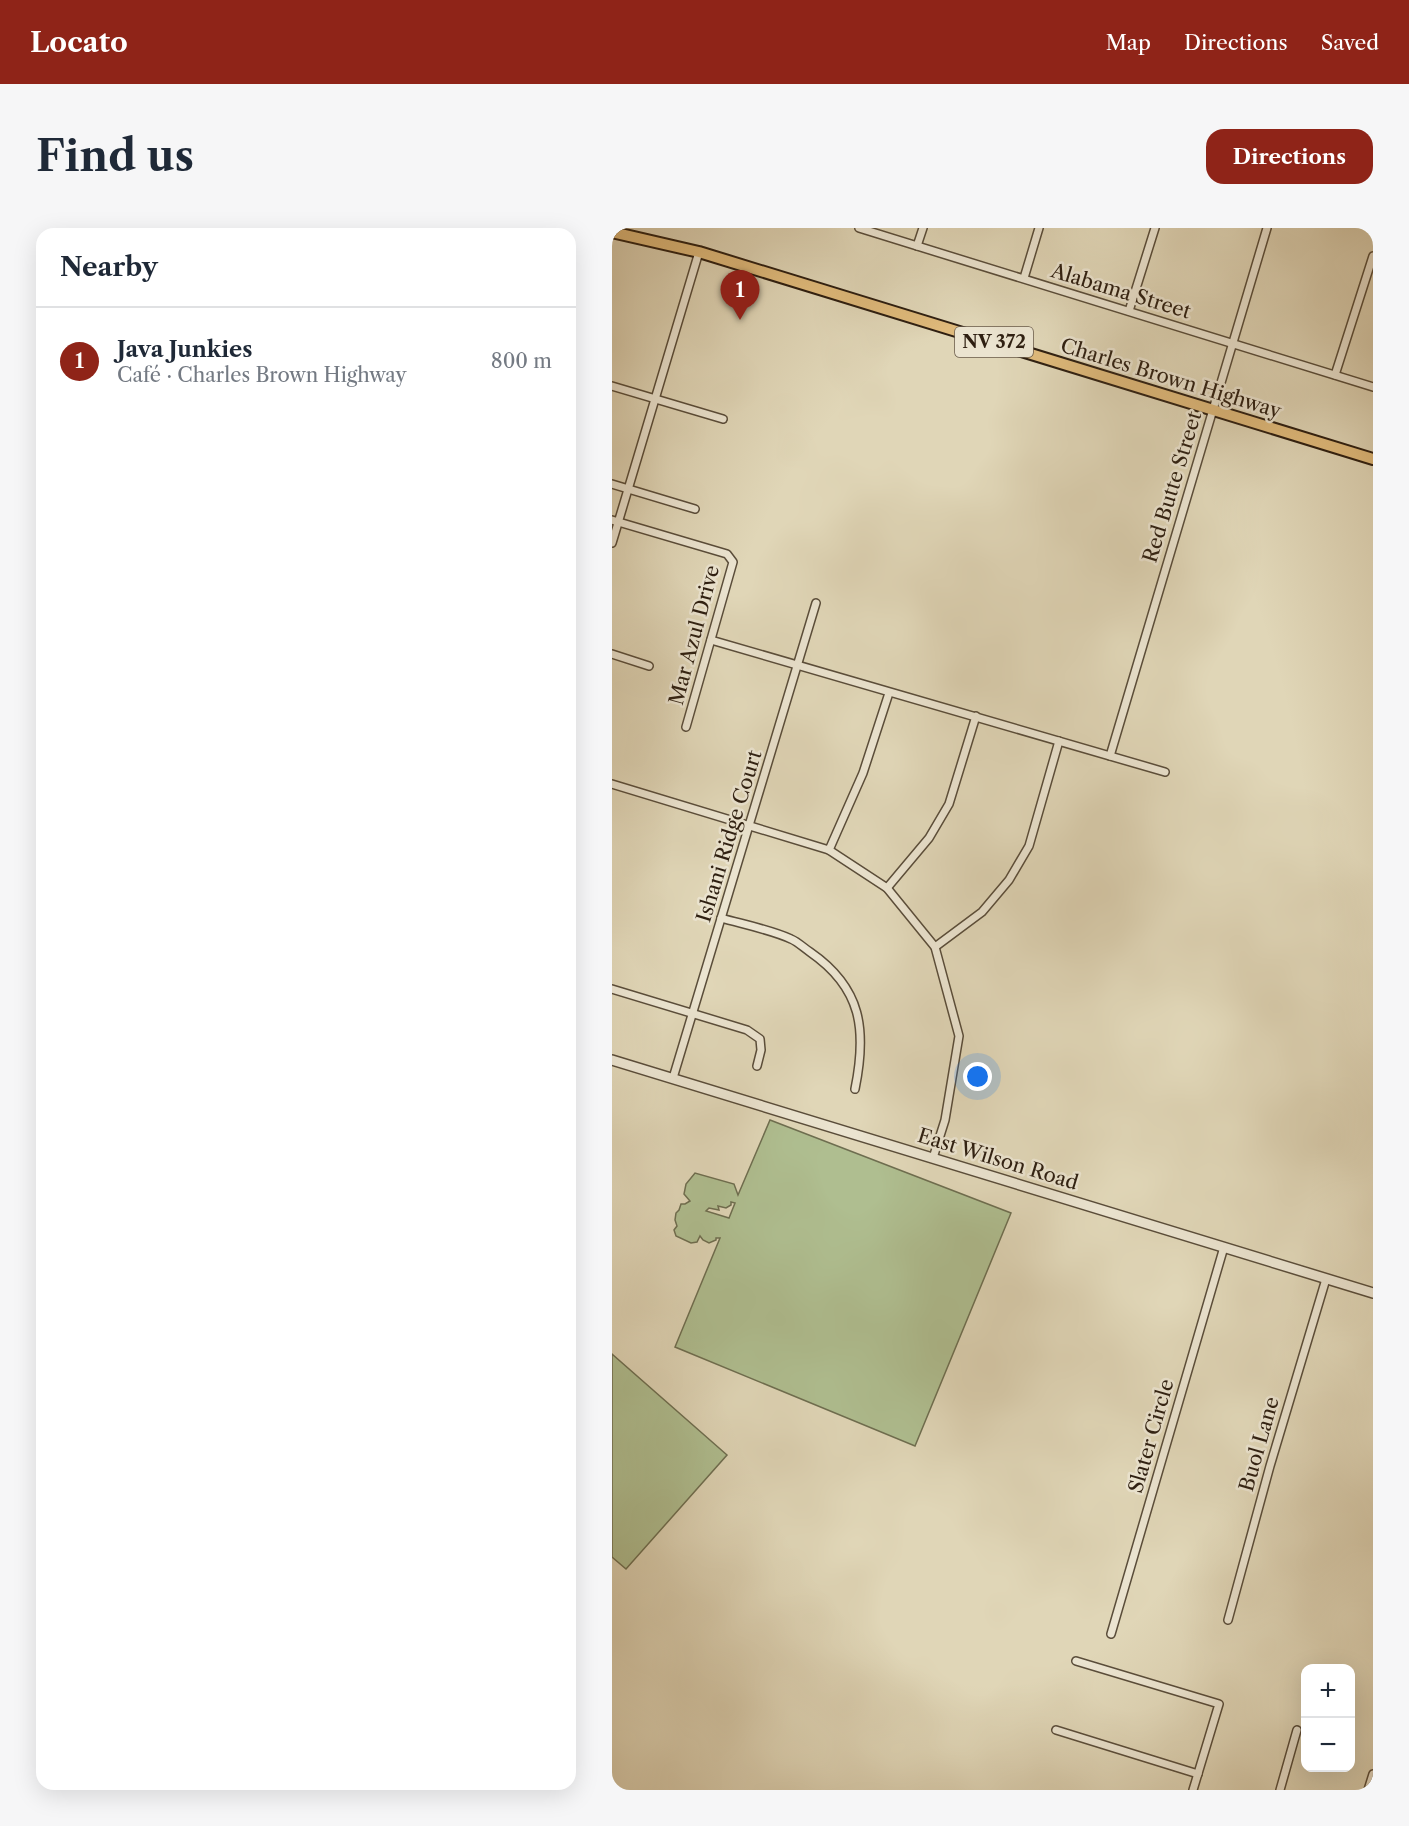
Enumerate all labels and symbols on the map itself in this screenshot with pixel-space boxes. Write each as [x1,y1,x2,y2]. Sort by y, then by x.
street label: Alabama Street [1047,258,1194,324]
pin: 1 [720,270,760,320]
road number: NV 372 [955,327,1033,357]
street label: Charles Brown Highway [1058,333,1285,423]
street label: Red Butte Street [1138,408,1206,566]
street label: Mar Azul Drive [664,562,724,708]
street label: Ishani Ridge Court [691,747,767,925]
your location [963,1062,992,1091]
street label: East Wilson Road [915,1123,1081,1195]
street label: Slater Circle [1123,1376,1179,1496]
street label: Buol Lane [1234,1394,1284,1494]

